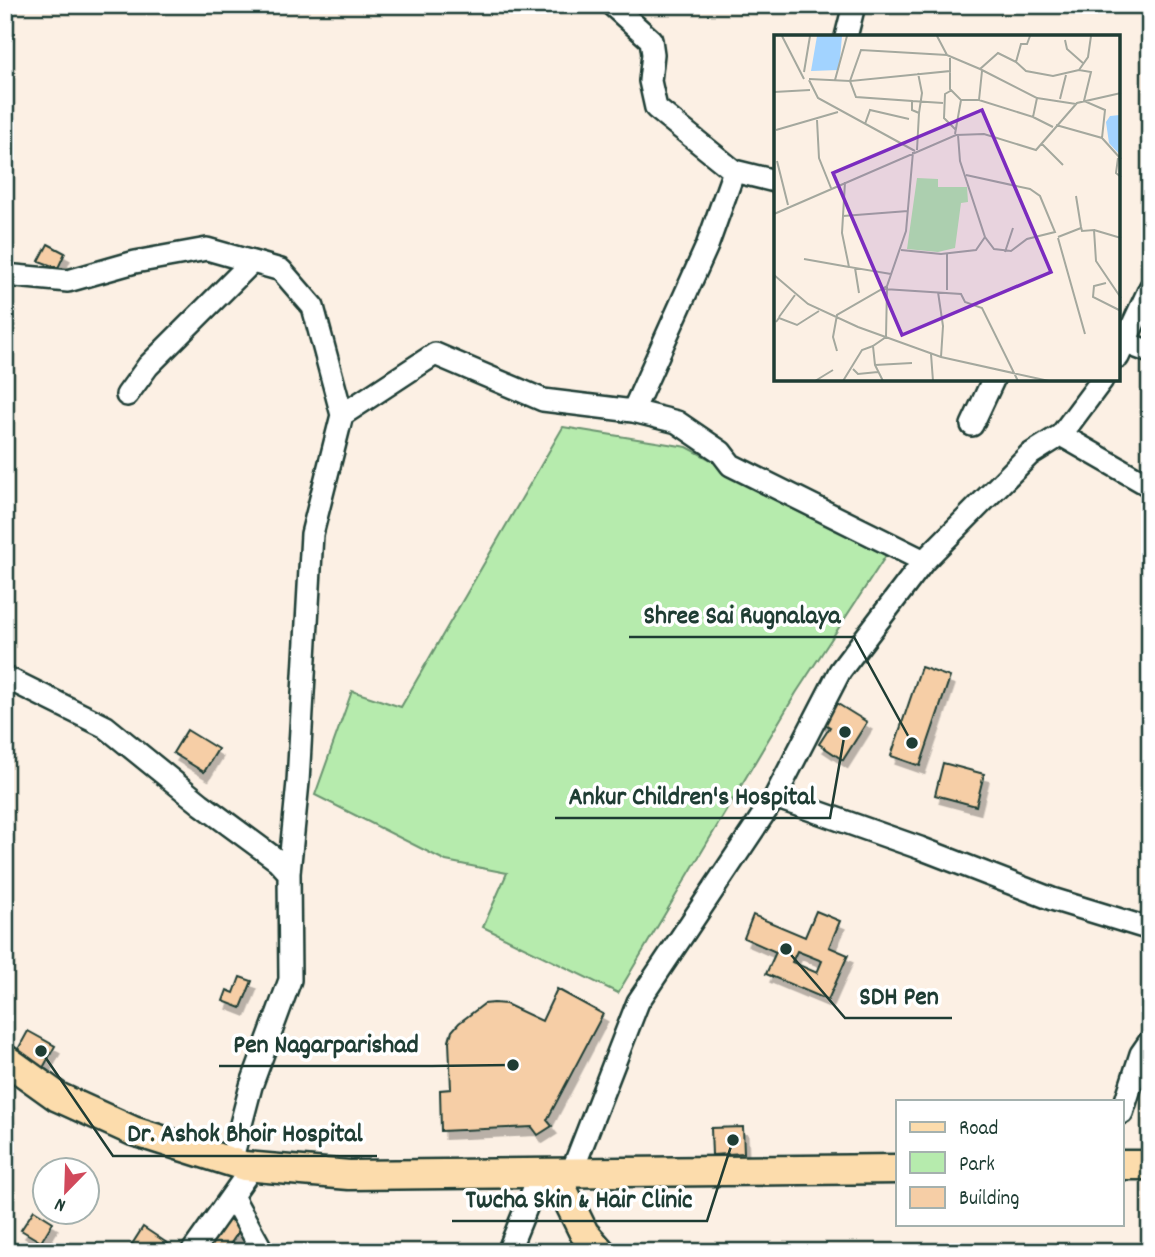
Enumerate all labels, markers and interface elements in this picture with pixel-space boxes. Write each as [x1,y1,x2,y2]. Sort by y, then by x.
inset map [774,35,1120,382]
callout: Shree Sai Rugnalaya [629,590,854,637]
text: Shree Sai Rugnalaya [644,599,841,636]
callout: Ankur Children's Hospital [555,771,830,818]
text: Ankur Children's Hospital [568,780,816,817]
callout: SDH Pen [845,971,952,1018]
text: SDH Pen [859,980,939,1017]
callout: Pen Nagarparishad [219,1019,432,1066]
text: Pen Nagarparishad [233,1028,419,1065]
legend [896,1100,1124,1226]
callout: Dr. Ashok Bhoir Hospital [113,1109,377,1156]
text: Road [959,1115,998,1145]
text: Dr. Ashok Bhoir Hospital [127,1117,363,1154]
text: Park [959,1151,995,1181]
north arrow [32,1156,102,1226]
callout: Twcha Skin & Hair Clinic [452,1174,707,1221]
text: Twcha Skin & Hair Clinic [466,1183,692,1220]
text: Building [959,1185,1019,1215]
text: N [51,1189,70,1218]

